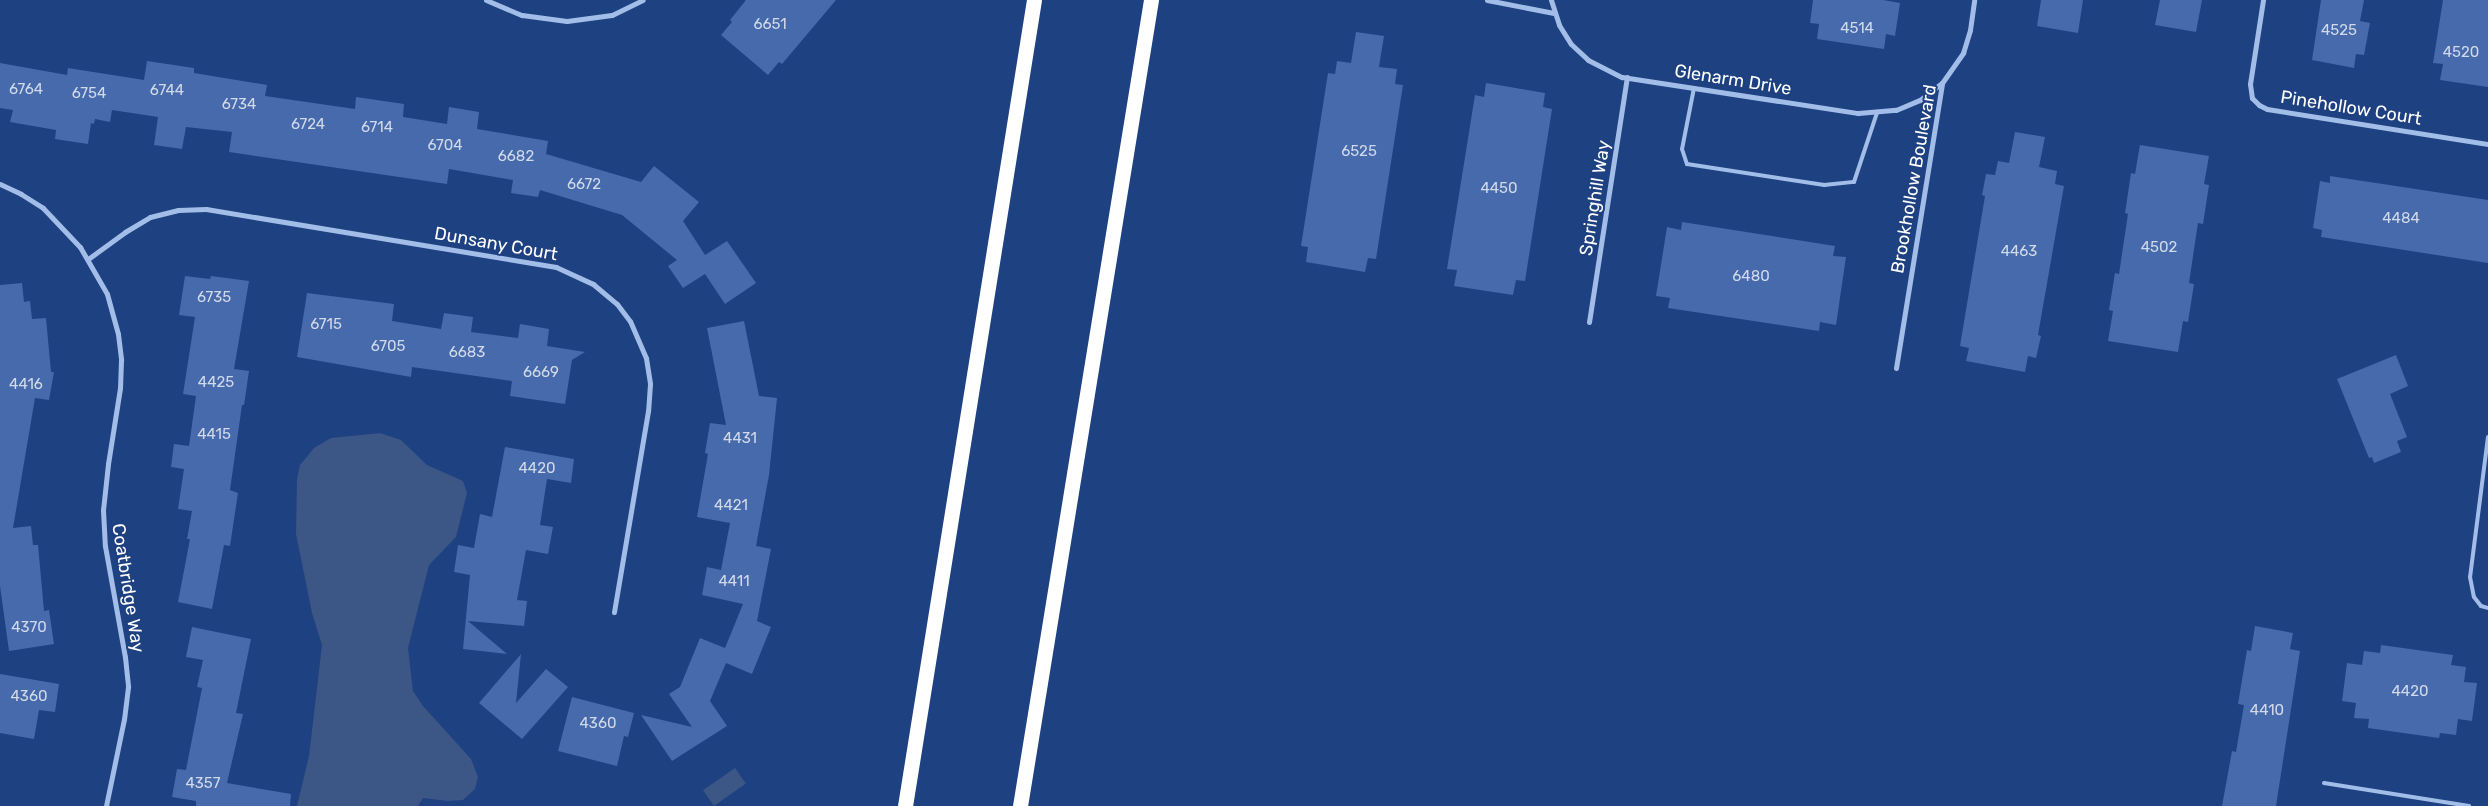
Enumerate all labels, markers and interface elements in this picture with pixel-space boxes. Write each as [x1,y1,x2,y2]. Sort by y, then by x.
house number: 6651 [753,16,787,34]
house number: 4514 [1840,20,1874,38]
house number: 4525 [2321,22,2357,40]
house number: 4520 [2443,44,2479,62]
street label: Glenarm Drive [1673,60,1793,100]
house number: 6764 [9,81,43,99]
house number: 6744 [150,82,184,100]
street label: Brookhollow Boulevard [1887,83,1941,275]
house number: 6754 [72,85,106,103]
street label: Pinehollow Court [2279,86,2423,130]
house number: 6734 [222,96,256,114]
house number: 6724 [291,116,325,134]
house number: 6714 [361,119,393,137]
house number: 6704 [427,137,463,155]
street label: Springhill Way [1575,139,1615,257]
house number: 6525 [1341,143,1377,161]
house number: 6682 [498,148,534,166]
house number: 6672 [567,176,601,194]
house number: 4450 [1480,180,1518,198]
house number: 4484 [2382,210,2420,228]
street label: Dunsany Court [432,222,560,266]
house number: 4502 [2141,239,2177,257]
house number: 4463 [2001,243,2037,261]
house number: 6480 [1732,268,1770,286]
house number: 6735 [197,289,231,307]
house number: 6715 [310,316,342,334]
house number: 6705 [371,338,405,356]
house number: 6683 [449,344,485,362]
house number: 6669 [523,364,559,382]
house number: 4425 [198,374,234,392]
house number: 4416 [9,376,43,394]
house number: 4415 [197,426,231,444]
house number: 4431 [723,430,757,448]
house number: 4420 [519,460,555,478]
house number: 4421 [714,497,748,515]
street label: Coatbridge Way [107,522,149,654]
house number: 4411 [718,573,750,591]
house number: 4370 [11,619,47,637]
house number: 4420 [2392,683,2428,701]
house number: 4360 [11,688,47,706]
house number: 4410 [2250,702,2284,720]
house number: 4360 [580,715,616,733]
house number: 4357 [186,775,220,793]

